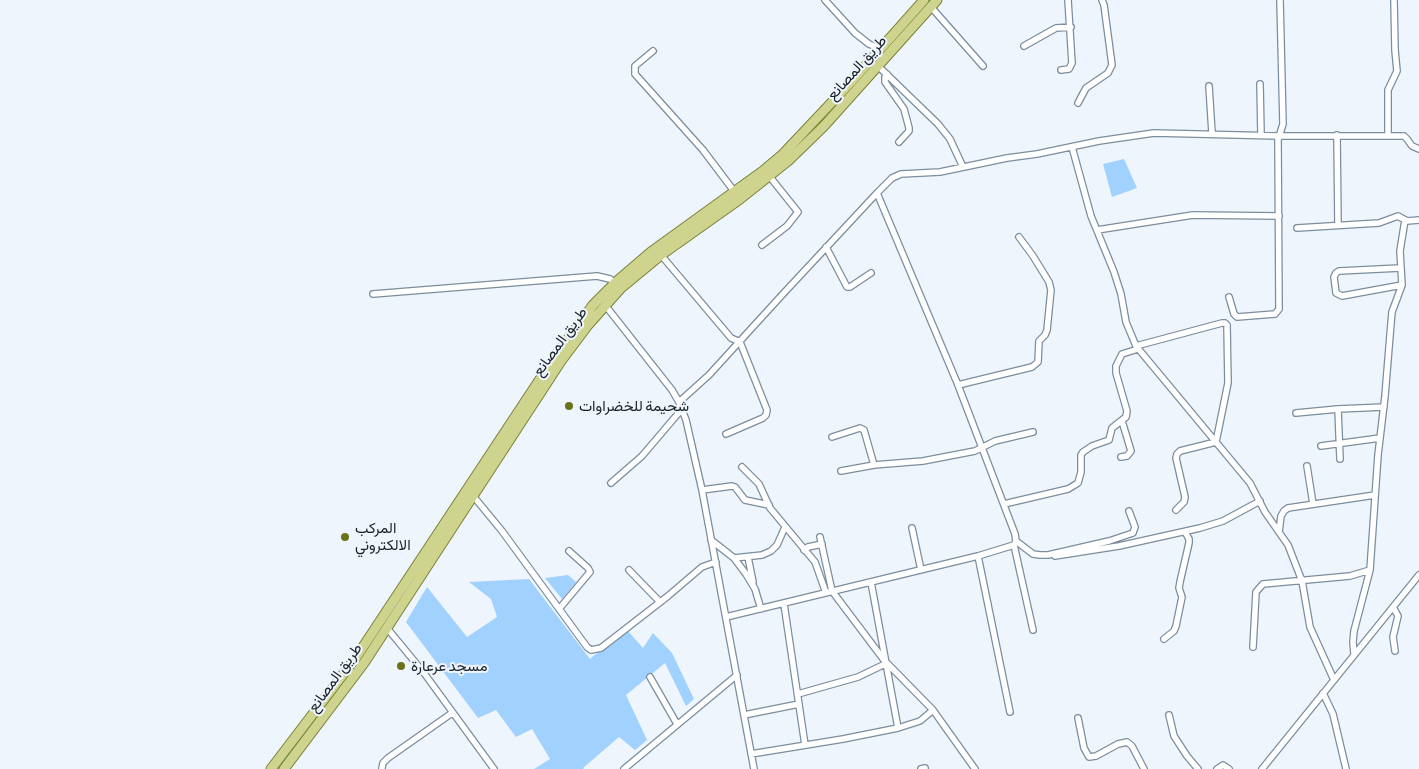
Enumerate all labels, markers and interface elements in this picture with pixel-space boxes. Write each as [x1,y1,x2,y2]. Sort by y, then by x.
street label: طريق المصانع [823,32,891,104]
street label: طريق المصانع [529,304,591,380]
place label: شحيمة للخضراوات [579,397,689,415]
marker: شحيمة للخضراوات [563,400,575,412]
place label: المركب الالكتروني [355,519,411,554]
marker: المركب الالكتروني [339,531,351,543]
street label: طريق المصانع [304,640,366,716]
place label: مسجد عرعارة [411,657,487,675]
marker: مسجد عرعارة [395,660,407,672]

